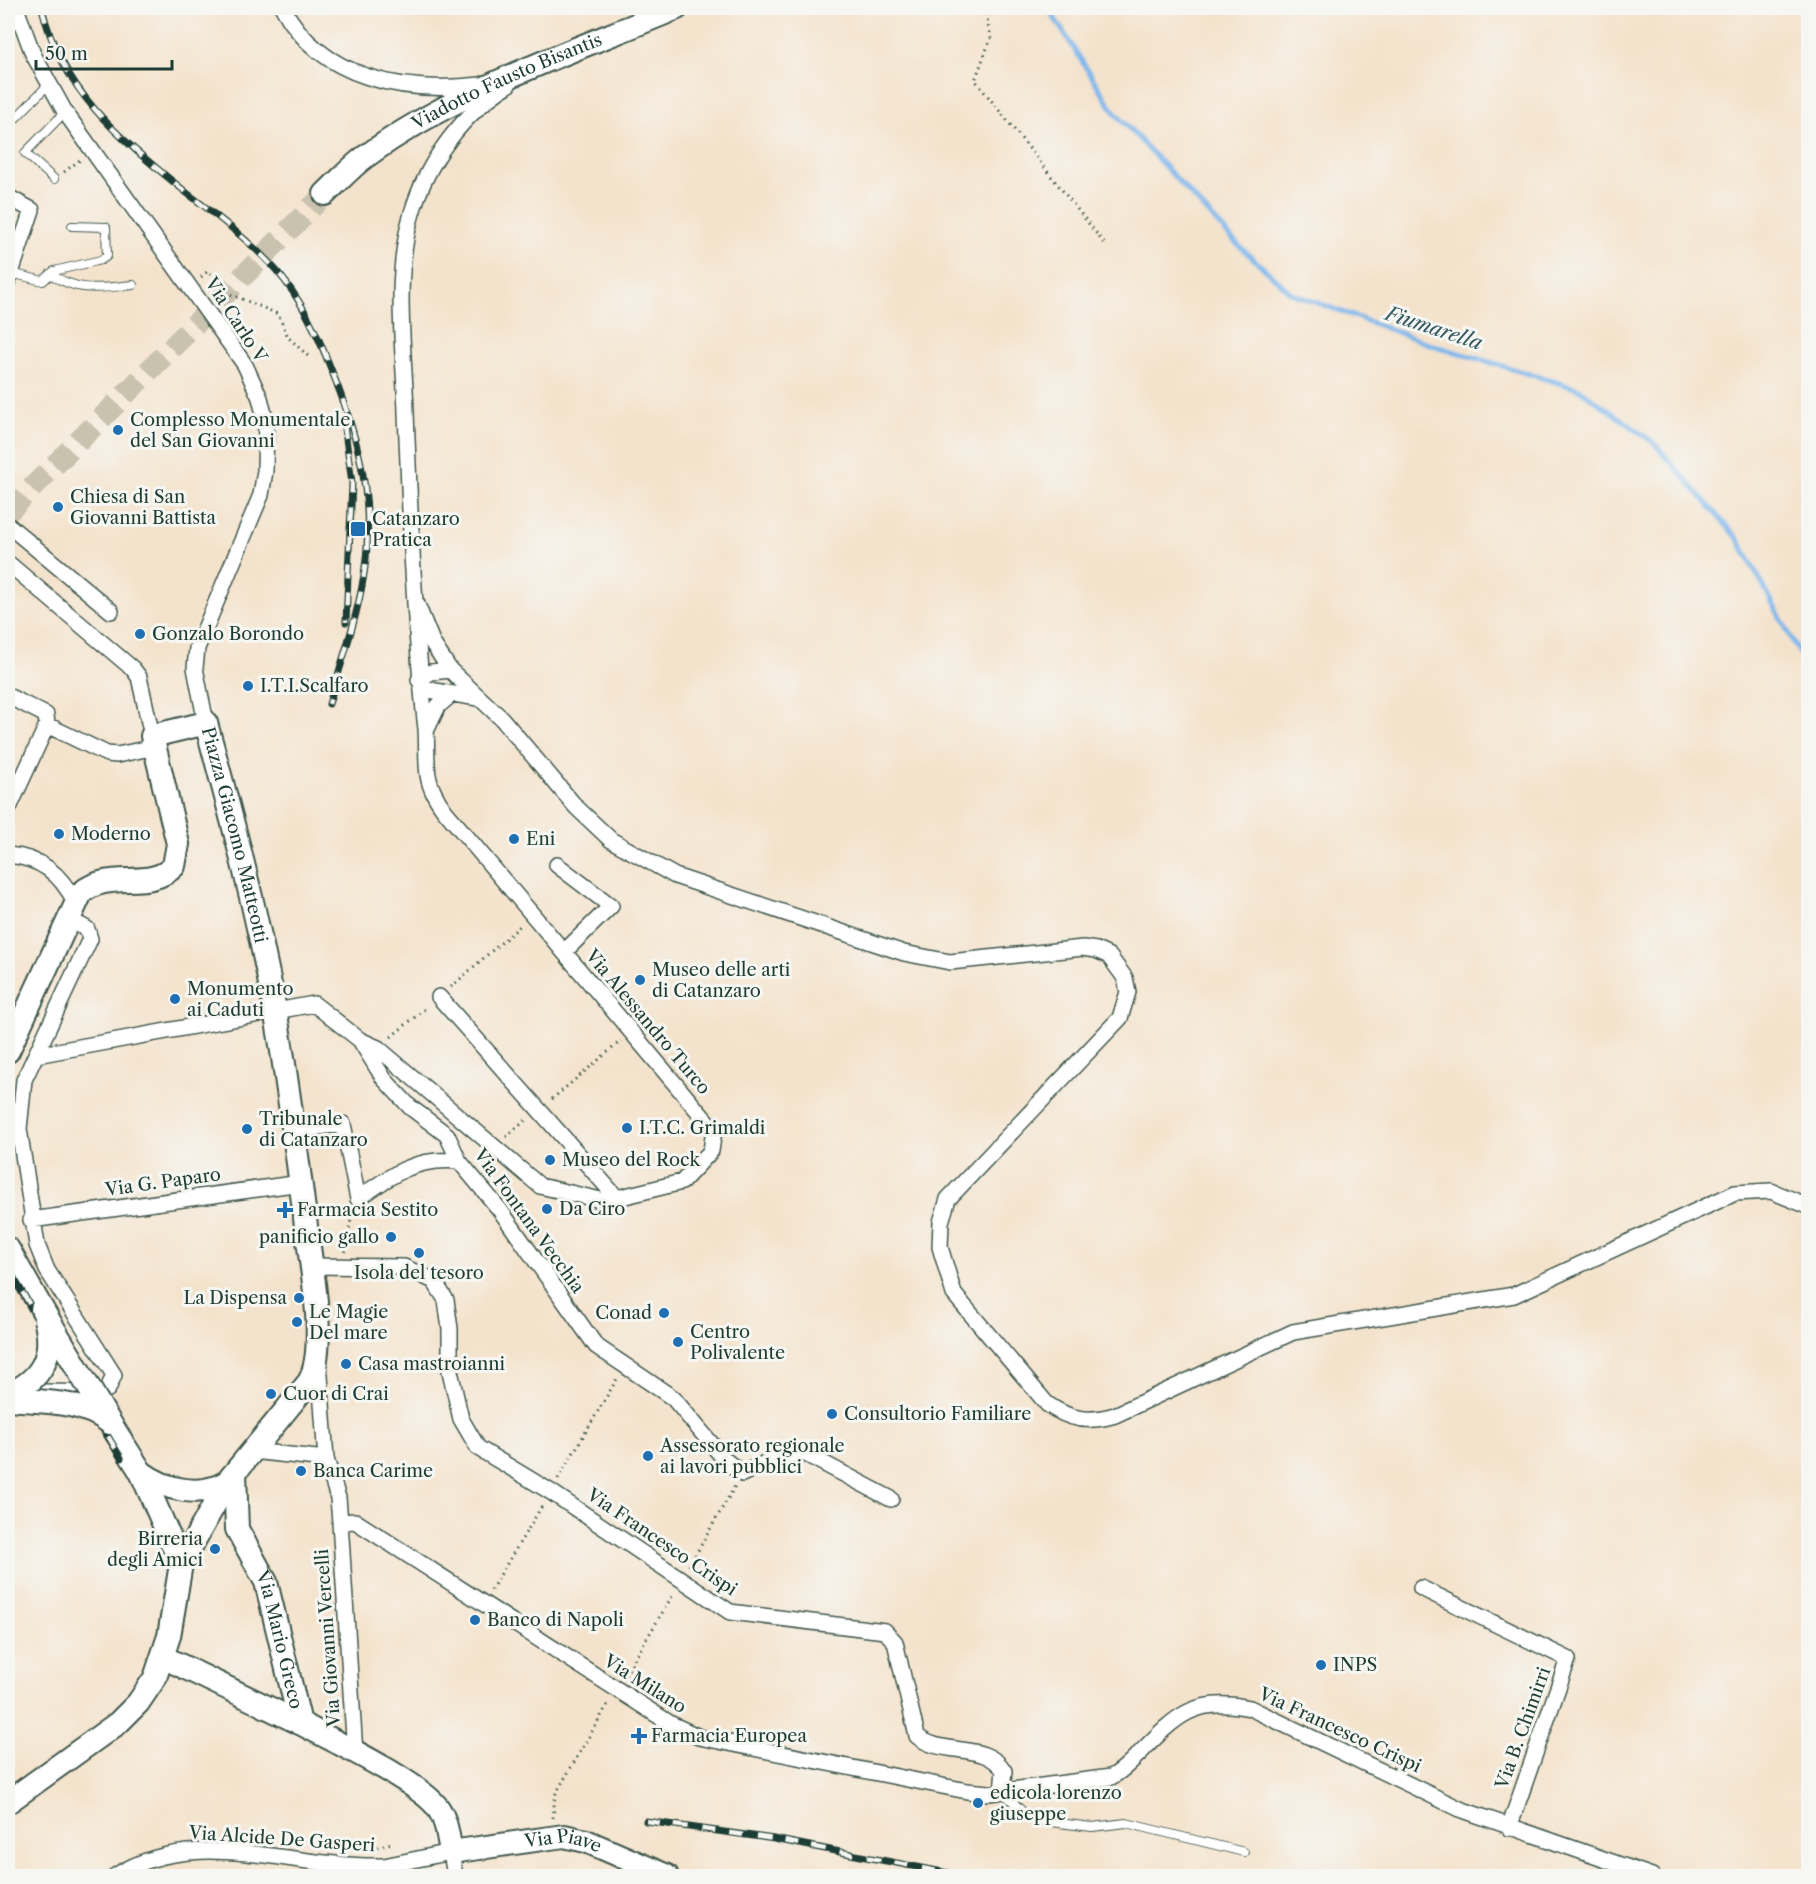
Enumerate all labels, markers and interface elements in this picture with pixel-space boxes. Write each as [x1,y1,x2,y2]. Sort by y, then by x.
street label: Viadotto Fausto Bisantis [407,28,605,135]
scale bar [36,33,172,71]
text: 50 m [45,43,88,65]
street label: Via Carlo V [200,273,272,368]
water label: Fiumarella [1381,300,1486,355]
place label: Complesso Monumentale del San Giovanni [130,409,350,452]
marker: Complesso Monumentale del San Giovanni [111,423,125,437]
place label: Chiesa di San Giovanni Battista [70,486,216,529]
marker: Chiesa di San Giovanni Battista [51,500,65,514]
place label: Catanzaro Pratica [372,508,460,551]
marker: Catanzaro Pratica [349,520,367,538]
place label: Gonzalo Borondo [152,623,304,645]
marker: Gonzalo Borondo [133,627,147,641]
place label: I.T.I.Scalfaro [260,675,369,697]
marker: I.T.I.Scalfaro [241,679,255,693]
street label: Piazza Giacomo Matteotti [197,725,272,945]
place label: Moderno [71,823,151,845]
marker: Moderno [52,827,66,841]
place label: Eni [526,828,556,850]
marker: Eni [507,832,521,846]
street label: Via Alessandro Turco [580,944,715,1099]
place label: Museo delle arti di Catanzaro [652,959,791,1002]
marker: Museo delle arti di Catanzaro [633,973,647,987]
place label: Monumento ai Caduti [187,978,294,1021]
marker: Monumento ai Caduti [168,992,182,1006]
place label: Tribunale di Catanzaro [259,1108,368,1151]
place label: I.T.C. Grimaldi [639,1117,766,1139]
marker: I.T.C. Grimaldi [620,1121,634,1135]
marker: Tribunale di Catanzaro [240,1122,254,1136]
street label: Via Fontana Vecchia [469,1144,589,1298]
place label: Museo del Rock [562,1149,701,1171]
marker: Museo del Rock [543,1153,557,1167]
street label: Via G. Paparo [103,1163,222,1201]
place label: Da Ciro [559,1198,625,1220]
place label: Farmacia Sestito [297,1199,438,1221]
marker: Da Ciro [540,1202,554,1216]
marker: Farmacia Sestito [278,1203,292,1217]
place label: panificio gallo [259,1226,379,1248]
marker: panificio gallo [384,1230,398,1244]
marker: Isola del tesoro [412,1246,426,1260]
place label: Isola del tesoro [354,1262,484,1284]
place label: La Dispensa [183,1287,287,1309]
marker: La Dispensa [292,1291,306,1305]
place label: Le Magie Del mare [309,1301,388,1344]
place label: Conad [595,1302,652,1324]
marker: Conad [657,1306,671,1320]
marker: Le Magie Del mare [290,1315,304,1329]
place label: Centro Polivalente [690,1321,785,1364]
marker: Centro Polivalente [671,1335,685,1349]
place label: Casa mastroianni [358,1353,506,1375]
marker: Casa mastroianni [339,1357,353,1371]
place label: Cuor di Crai [283,1383,389,1405]
marker: Cuor di Crai [264,1387,278,1401]
place label: Consultorio Familiare [844,1403,1031,1425]
marker: Consultorio Familiare [825,1407,839,1421]
place label: Assessorato regionale ai lavori pubblici [659,1435,845,1478]
marker: Assessorato regionale ai lavori pubblici [641,1449,655,1463]
place label: Banca Carime [313,1460,433,1482]
marker: Banca Carime [294,1464,308,1478]
street label: Via Francesco Crispi [582,1483,742,1601]
place label: Birreria degli Amici [107,1528,204,1571]
marker: Birreria degli Amici [208,1542,222,1556]
street label: Via Giovanni Vercelli [311,1548,345,1729]
street label: Via Mario Greco [250,1566,307,1711]
place label: Banco di Napoli [487,1609,624,1631]
marker: Banco di Napoli [468,1613,482,1627]
street label: Via Milano [599,1649,690,1718]
place label: INPS [1333,1654,1377,1676]
marker: INPS [1314,1658,1328,1672]
street label: Via B. Chimirri [1490,1664,1555,1793]
street label: Via Francesco Crispi [1254,1682,1425,1777]
place label: Farmacia Europea [651,1725,807,1747]
marker: Farmacia Europea [632,1729,646,1743]
place label: edicola lorenzo giuseppe [990,1782,1122,1825]
marker: edicola lorenzo giuseppe [971,1796,985,1810]
street label: Via Alcide De Gasperi [187,1821,376,1857]
street label: Via Piave [522,1824,605,1857]

